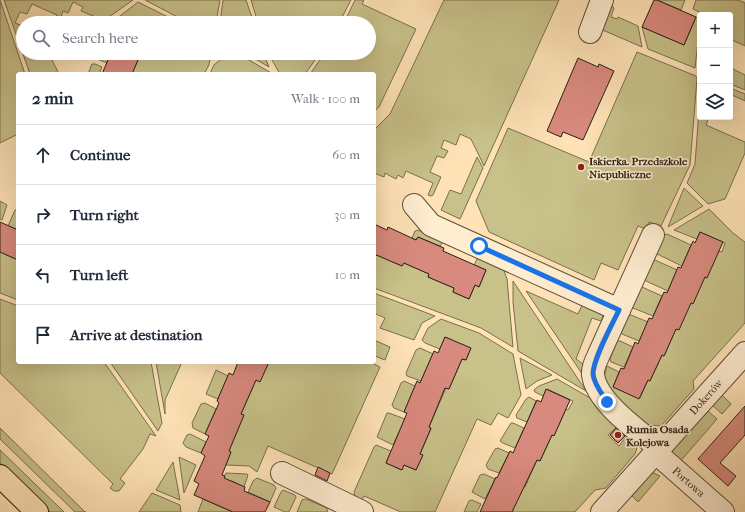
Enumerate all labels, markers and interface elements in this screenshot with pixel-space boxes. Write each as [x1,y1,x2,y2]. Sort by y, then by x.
map controls [697,12,733,120]
button: + [697,12,733,48]
search box [16,16,376,60]
icon: search [30,27,52,49]
text: Search here [62,29,138,47]
button: − [697,48,733,84]
button: layers [697,84,733,120]
text: 2 min [32,88,73,108]
text: Walk · 100 m [291,91,360,106]
icon: ahead [32,144,54,166]
text: Continue [70,146,130,164]
text: 60 m [332,147,360,162]
place label: Iskierka. Przedszkole Niepubliczne [589,155,688,181]
marker: Iskierka. Przedszkole Niepubliczne [576,162,586,172]
icon: right [32,204,54,226]
text: Turn right [70,206,139,224]
text: 30 m [334,207,360,222]
route start [470,237,488,255]
icon: left [32,264,54,286]
text: Turn left [70,266,128,284]
text: 10 m [335,267,360,282]
icon: arrive [32,324,54,346]
text: Arrive at destination [70,326,202,344]
street label: Dokerów [687,376,726,417]
route end [598,393,616,411]
place label: Rumia Osada Kolejowa [626,423,690,449]
marker: Rumia Osada Kolejowa [613,430,623,440]
street label: Portowa [669,464,708,501]

